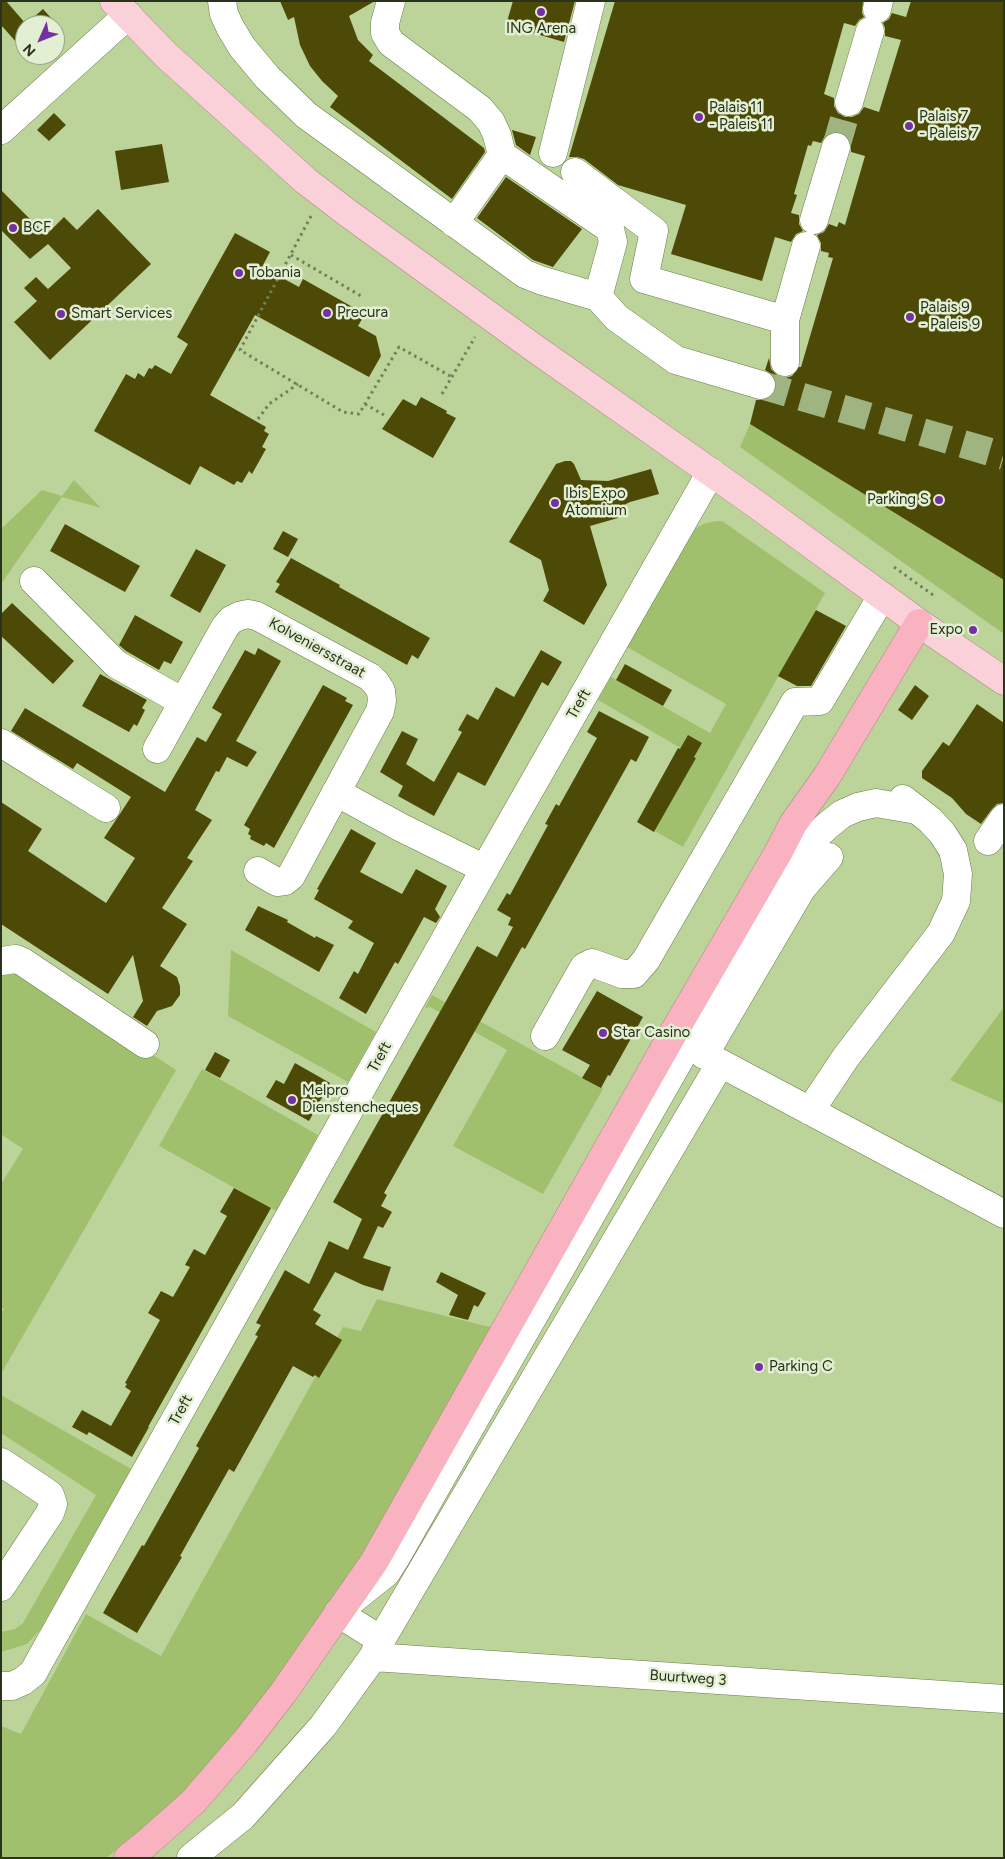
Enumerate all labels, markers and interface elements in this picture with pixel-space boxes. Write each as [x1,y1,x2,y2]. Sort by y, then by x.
marker: ING Arena [535,6,547,18]
north arrow [15,15,65,65]
place label: ING Arena [506,20,576,38]
text: N [20,40,39,60]
place label: Palais 11 - Paleis 11 [709,99,773,134]
place label: Palais 7 - Paleis 7 [919,108,979,143]
marker: Palais 11 - Paleis 11 [693,111,705,123]
marker: Palais 7 - Paleis 7 [903,120,915,132]
place label: BCF [23,219,51,237]
marker: BCF [7,222,19,234]
place label: Tobania [249,264,301,282]
marker: Tobania [233,267,245,279]
place label: Palais 9 - Paleis 9 [920,299,980,334]
place label: Precura [337,304,388,322]
place label: Smart Services [71,305,172,323]
marker: Precura [321,307,333,319]
marker: Smart Services [55,308,67,320]
marker: Palais 9 - Paleis 9 [904,311,916,323]
place label: Ibis Expo Atomium [565,485,627,520]
place label: Parking S [867,491,929,509]
marker: Parking S [933,494,945,506]
marker: Ibis Expo Atomium [549,497,561,509]
street label: Kolveniersstraat [266,614,368,682]
place label: Expo [929,621,963,639]
marker: Expo [967,624,979,636]
street label: Treft [563,686,595,722]
place label: Star Casino [613,1024,690,1042]
marker: Star Casino [597,1027,609,1039]
street label: Treft [364,1039,396,1075]
place label: Melpro Dienstencheques [302,1082,418,1117]
marker: Melpro Dienstencheques [286,1094,298,1106]
place label: Parking C [769,1358,833,1376]
marker: Parking C [753,1361,765,1373]
street label: Treft [165,1392,197,1428]
street label: Buurtweg 3 [649,1666,727,1690]

